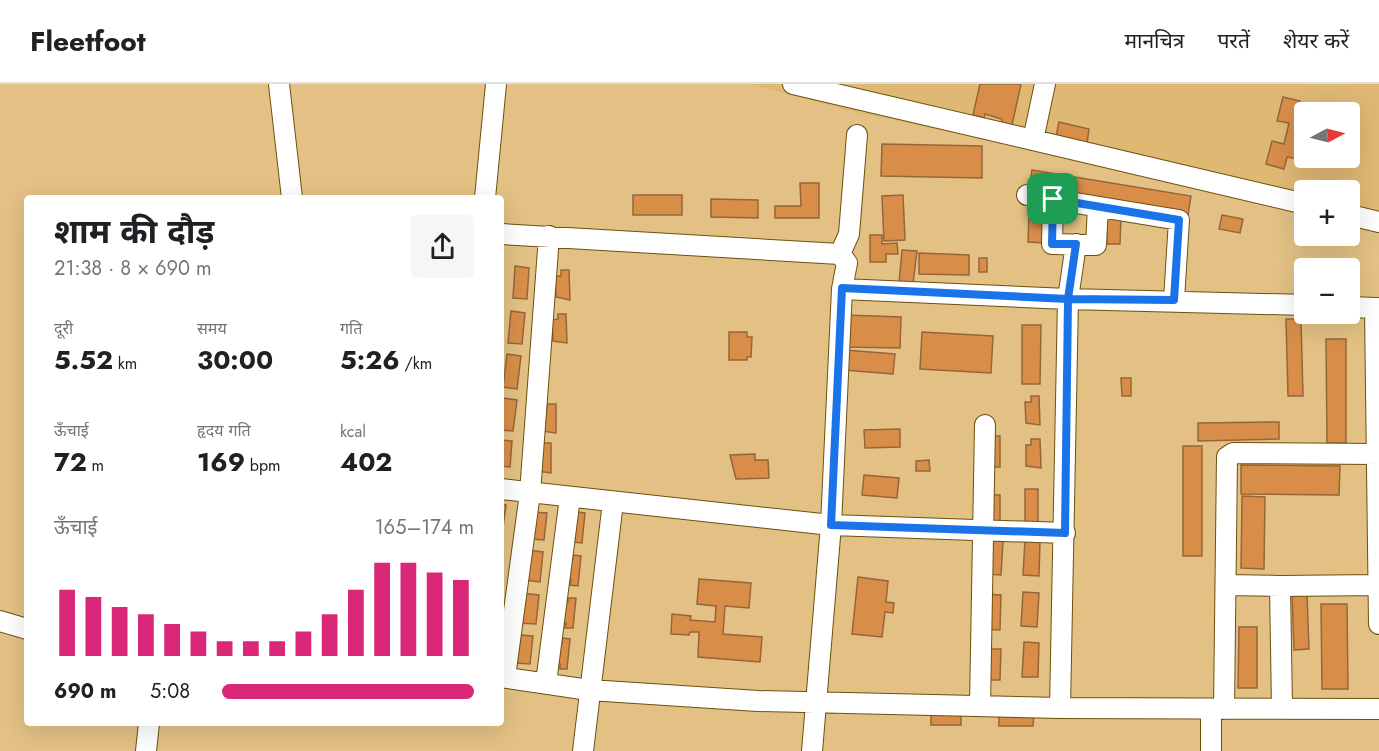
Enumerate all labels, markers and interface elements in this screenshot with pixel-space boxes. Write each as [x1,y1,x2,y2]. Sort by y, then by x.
text: Fleetfoot [30,21,146,62]
text: मानचित्र [1124,26,1184,56]
text: परतें [1217,26,1250,56]
text: शेयर करें [1283,26,1349,56]
north arrow [1294,102,1360,168]
map controls [1294,102,1360,324]
pin [1027,173,1078,224]
button: + [1294,180,1360,246]
icon: arrive [1036,182,1069,215]
text: शाम की दौड़ [54,208,214,255]
button: share [411,215,474,278]
text: 21:38 · 8 × 690 m [54,254,212,283]
button: − [1294,258,1360,324]
text: दूरी [54,317,73,340]
text: समय [197,317,227,340]
text: गति [340,317,362,340]
text: 5.52 [54,341,113,379]
text: 30:00 [197,341,273,379]
text: 5:26 [340,341,400,379]
text: km [113,352,137,375]
text: /km [400,352,432,375]
text: ऊँचाई [54,419,89,442]
text: हृदय गति [197,419,251,442]
text: kcal [340,420,366,443]
text: 72 [54,443,87,481]
text: 169 [197,443,245,481]
text: 402 [340,443,392,481]
text: m [87,454,104,477]
text: bpm [245,454,281,477]
text: ऊँचाई [54,513,97,542]
text: 165–174 m [375,513,474,542]
text: 690 m [54,677,116,706]
text: 5:08 [150,677,190,706]

